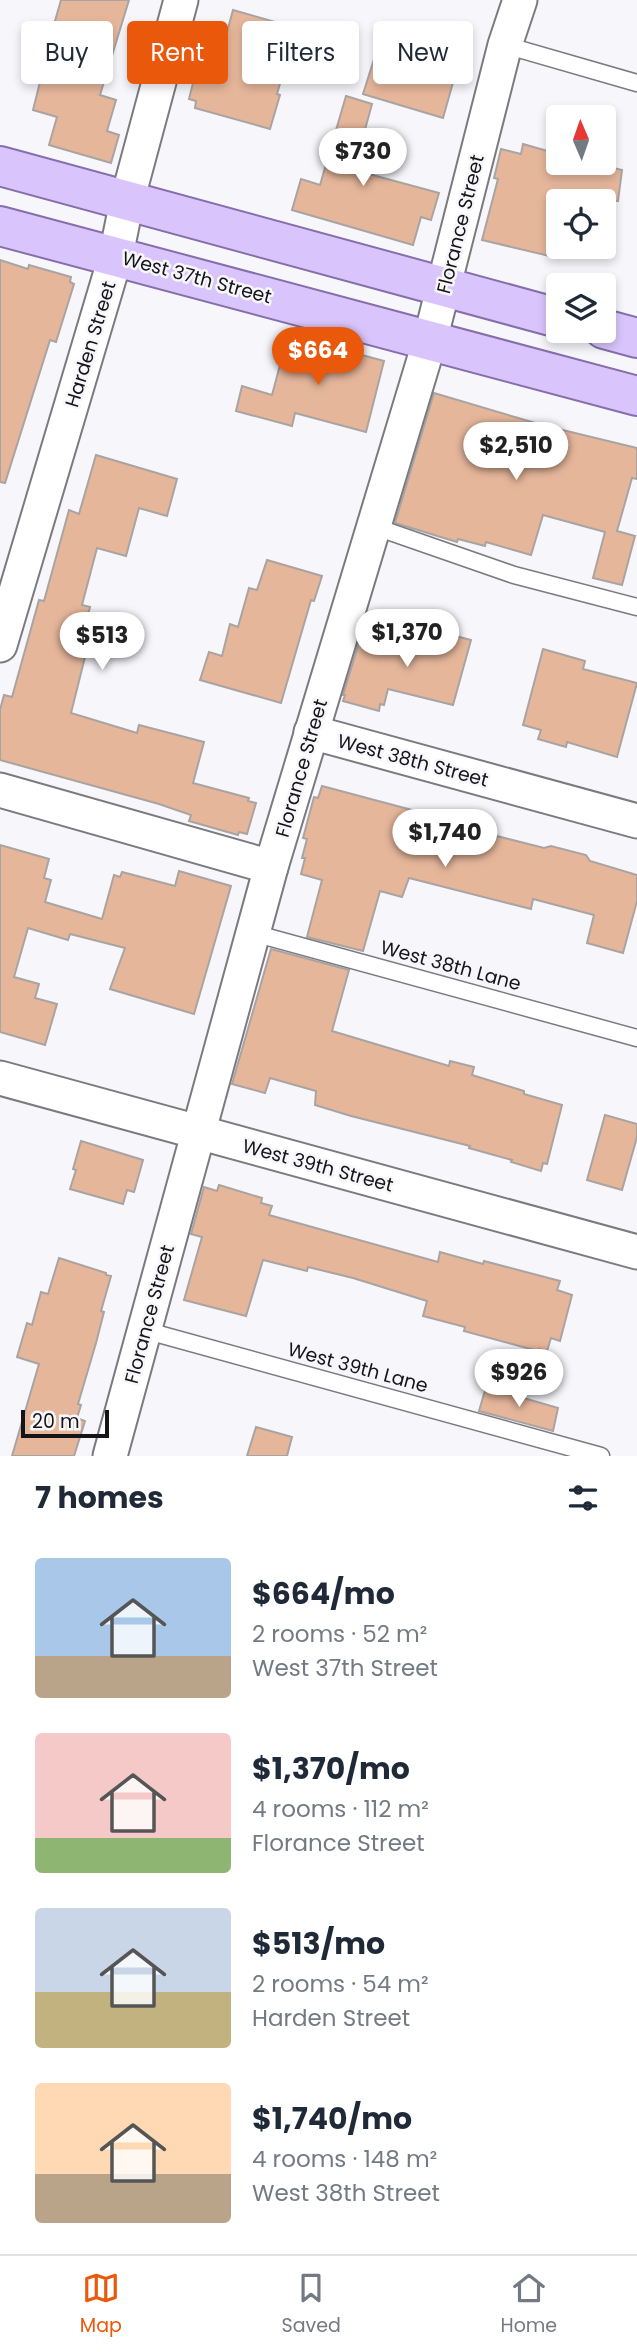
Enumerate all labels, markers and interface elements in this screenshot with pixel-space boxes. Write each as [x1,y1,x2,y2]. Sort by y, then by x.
chip: Buy [21,21,113,84]
chip: Rent [127,21,228,84]
chip: Filters [242,21,359,84]
chip: New [373,21,473,84]
north arrow [546,105,616,175]
map controls [546,105,616,343]
pin: $730 [322,128,404,188]
text: $730 [335,135,391,167]
street label: Florance Street [430,152,491,297]
button: locate [546,189,616,259]
street label: West 37th Street [119,245,275,310]
button: layers [546,273,616,343]
street label: Harden Street [58,278,122,411]
pin: $664 [277,328,359,387]
text: $664 [288,334,348,366]
pin: $2,510 [459,422,573,482]
text: $2,510 [479,429,553,461]
pin: $1,370 [350,610,464,669]
pin: $513 [61,612,143,672]
text: $1,370 [371,616,443,648]
text: $513 [76,619,128,651]
street label: Florance Street [269,696,334,840]
street label: West 38th Street [334,727,491,794]
pin: $1,740 [388,810,502,869]
text: $1,740 [408,816,482,848]
street label: West 38th Lane [378,934,524,997]
street label: West 39th Street [239,1132,396,1199]
street label: Florance Street [118,1242,181,1386]
street label: West 39th Lane [285,1336,431,1399]
pin: $926 [478,1350,560,1409]
text: $926 [490,1356,548,1388]
scale bar [21,1407,108,1439]
text: 20 m [32,1408,80,1435]
text: 7 homes [35,1476,164,1519]
icon: filters [564,1479,602,1517]
text: $664/mo [252,1572,395,1615]
icon: home [91,1586,175,1670]
text: 2 rooms · 52 m² [252,1618,427,1650]
text: West 37th Street [252,1652,438,1684]
text: $1,370/mo [252,1747,410,1790]
icon: home [91,1761,175,1845]
text: 4 rooms · 112 m² [252,1793,429,1825]
text: Florance Street [252,1827,425,1859]
text: $513/mo [252,1922,385,1965]
icon: home [91,1936,175,2020]
text: 2 rooms · 54 m² [252,1968,429,2000]
text: Harden Street [252,2002,410,2034]
text: $1,740/mo [252,2097,412,2140]
icon: home [91,2111,175,2195]
text: 4 rooms · 148 m² [252,2143,437,2175]
text: West 38th Street [252,2177,440,2209]
tab: Map [80,2269,122,2340]
tab: Saved [282,2269,341,2340]
tab: Home [500,2269,557,2340]

